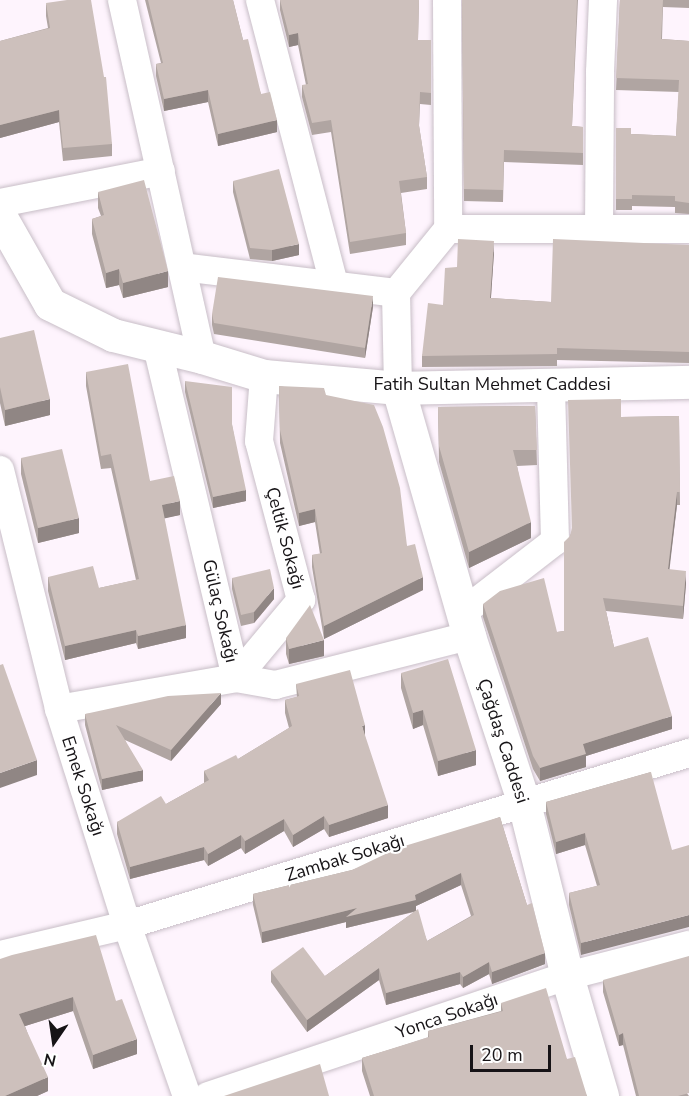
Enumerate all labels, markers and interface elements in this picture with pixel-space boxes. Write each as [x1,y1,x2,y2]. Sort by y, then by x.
street label: Fatih Sultan Mehmet Caddesi [373,373,611,395]
street label: Çeltik Sokağı [261,485,309,591]
street label: Gülaç Sokağı [198,557,242,665]
street label: Çağdaş Caddesi [473,676,533,806]
street label: Emek Sokağı [57,734,109,838]
street label: Zambak Sokağı [283,830,407,886]
street label: Yonca Sokağı [393,988,501,1044]
north arrow [24,1012,84,1072]
scale bar [473,1033,554,1071]
text: 20 m [481,1043,523,1067]
text: N [42,1047,58,1072]

